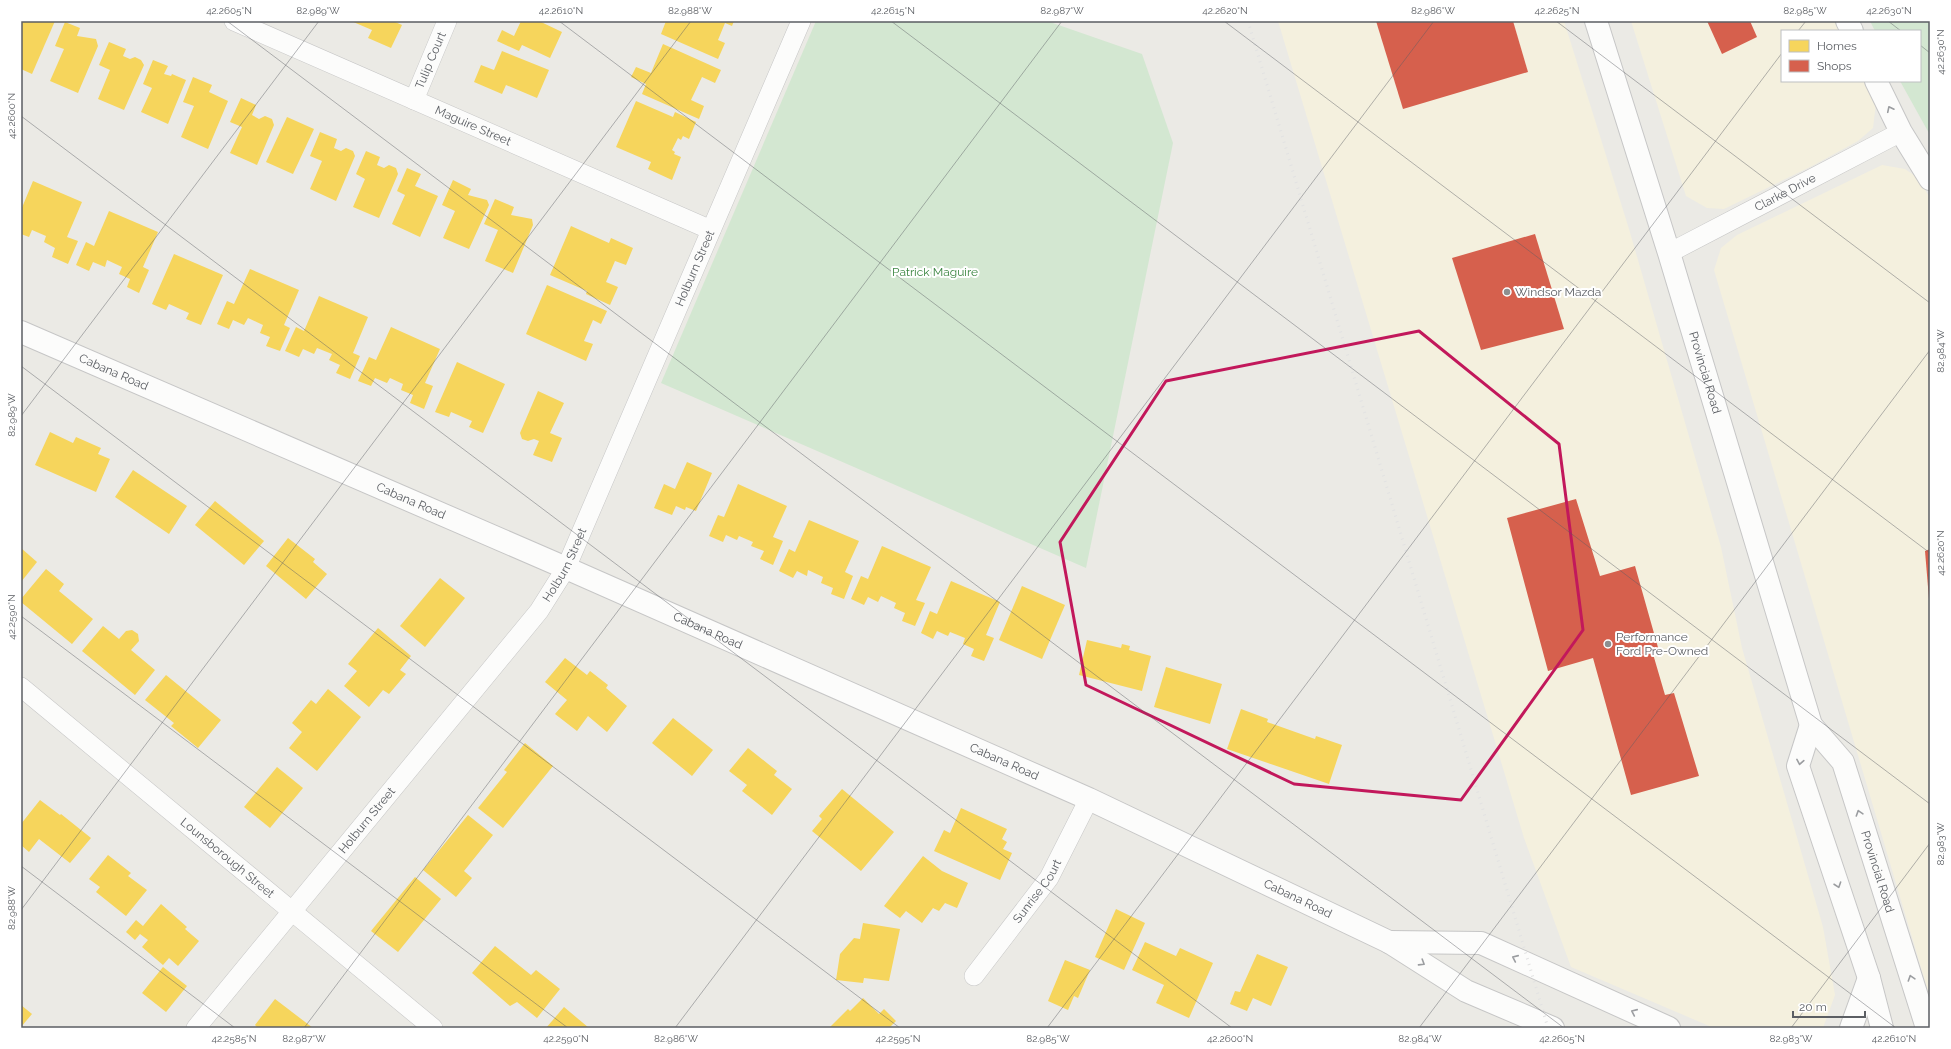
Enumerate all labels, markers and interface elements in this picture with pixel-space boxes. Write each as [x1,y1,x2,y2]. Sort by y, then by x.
text: 42.2605°N [206,5,252,16]
text: 82.989°W [296,5,340,16]
text: 42.2610°N [539,5,583,16]
text: 82.988°W [668,5,712,16]
text: 42.2615°N [871,5,915,16]
text: 82.987°W [1040,5,1084,16]
text: 42.2620°N [1202,5,1248,16]
text: 82.986°W [1411,5,1456,16]
text: 42.2625°N [1535,5,1579,16]
text: 82.985°W [1783,5,1827,16]
text: 42.2630°N [1866,5,1912,16]
text: 42.2630°N [1935,29,1946,75]
street label: Tulip Court [412,30,449,91]
legend [1781,30,1921,82]
text: Homes [1817,39,1857,53]
text: Shops [1817,59,1852,73]
text: 42.2600°N [6,93,17,139]
street label: Maguire Street [433,103,513,149]
one-way arrow [1887,106,1895,113]
street label: Clarke Drive [1752,171,1818,214]
street label: Holburn Street [672,228,717,308]
park label: Patrick Maguire [892,265,978,279]
place label: Windsor Mazda [1515,285,1601,299]
marker: Windsor Mazda [1502,287,1512,297]
text: 82.984°W [1935,329,1946,373]
street label: Provincial Road [1686,330,1724,415]
street label: Cabana Road [77,351,150,393]
text: 82.989°W [6,393,17,437]
street label: Cabana Road [374,480,448,522]
street label: Holburn Street [540,526,589,604]
text: 42.2620°N [1935,530,1946,576]
text: 42.2590°N [6,594,17,640]
street label: Cabana Road [671,609,745,652]
place label: Performance Ford Pre-Owned [1616,630,1708,658]
marker: Performance Ford Pre-Owned [1603,639,1613,649]
street label: Cabana Road [968,740,1041,783]
one-way arrow [1796,759,1805,765]
street label: Holburn Street [336,784,398,856]
one-way arrow [1856,810,1864,817]
street label: Lounsborough Street [178,815,277,901]
text: 82.983°W [1935,822,1946,866]
street label: Provincial Road [1858,829,1897,914]
street label: Sunrise Court [1010,857,1064,926]
street label: Cabana Road [1261,876,1334,921]
one-way arrow [1833,882,1842,889]
text: 82.988°W [6,886,17,930]
one-way arrow [1512,955,1520,963]
one-way arrow [1418,958,1425,966]
one-way arrow [1907,974,1916,981]
scale bar [1793,993,1865,1019]
text: 20 m [1799,1000,1827,1014]
one-way arrow [1631,1009,1638,1017]
text: 42.2585°N [212,1033,256,1044]
text: 82.987°W [282,1033,326,1044]
text: 42.2590°N [543,1033,589,1044]
text: 82.986°W [654,1033,699,1044]
text: 42.2595°N [876,1033,920,1044]
text: 82.985°W [1026,1033,1070,1044]
text: 42.2600°N [1207,1033,1253,1044]
text: 82.984°W [1398,1033,1442,1044]
text: 42.2605°N [1539,1033,1585,1044]
text: 82.983°W [1769,1033,1813,1044]
text: 42.2610°N [1872,1033,1916,1044]

